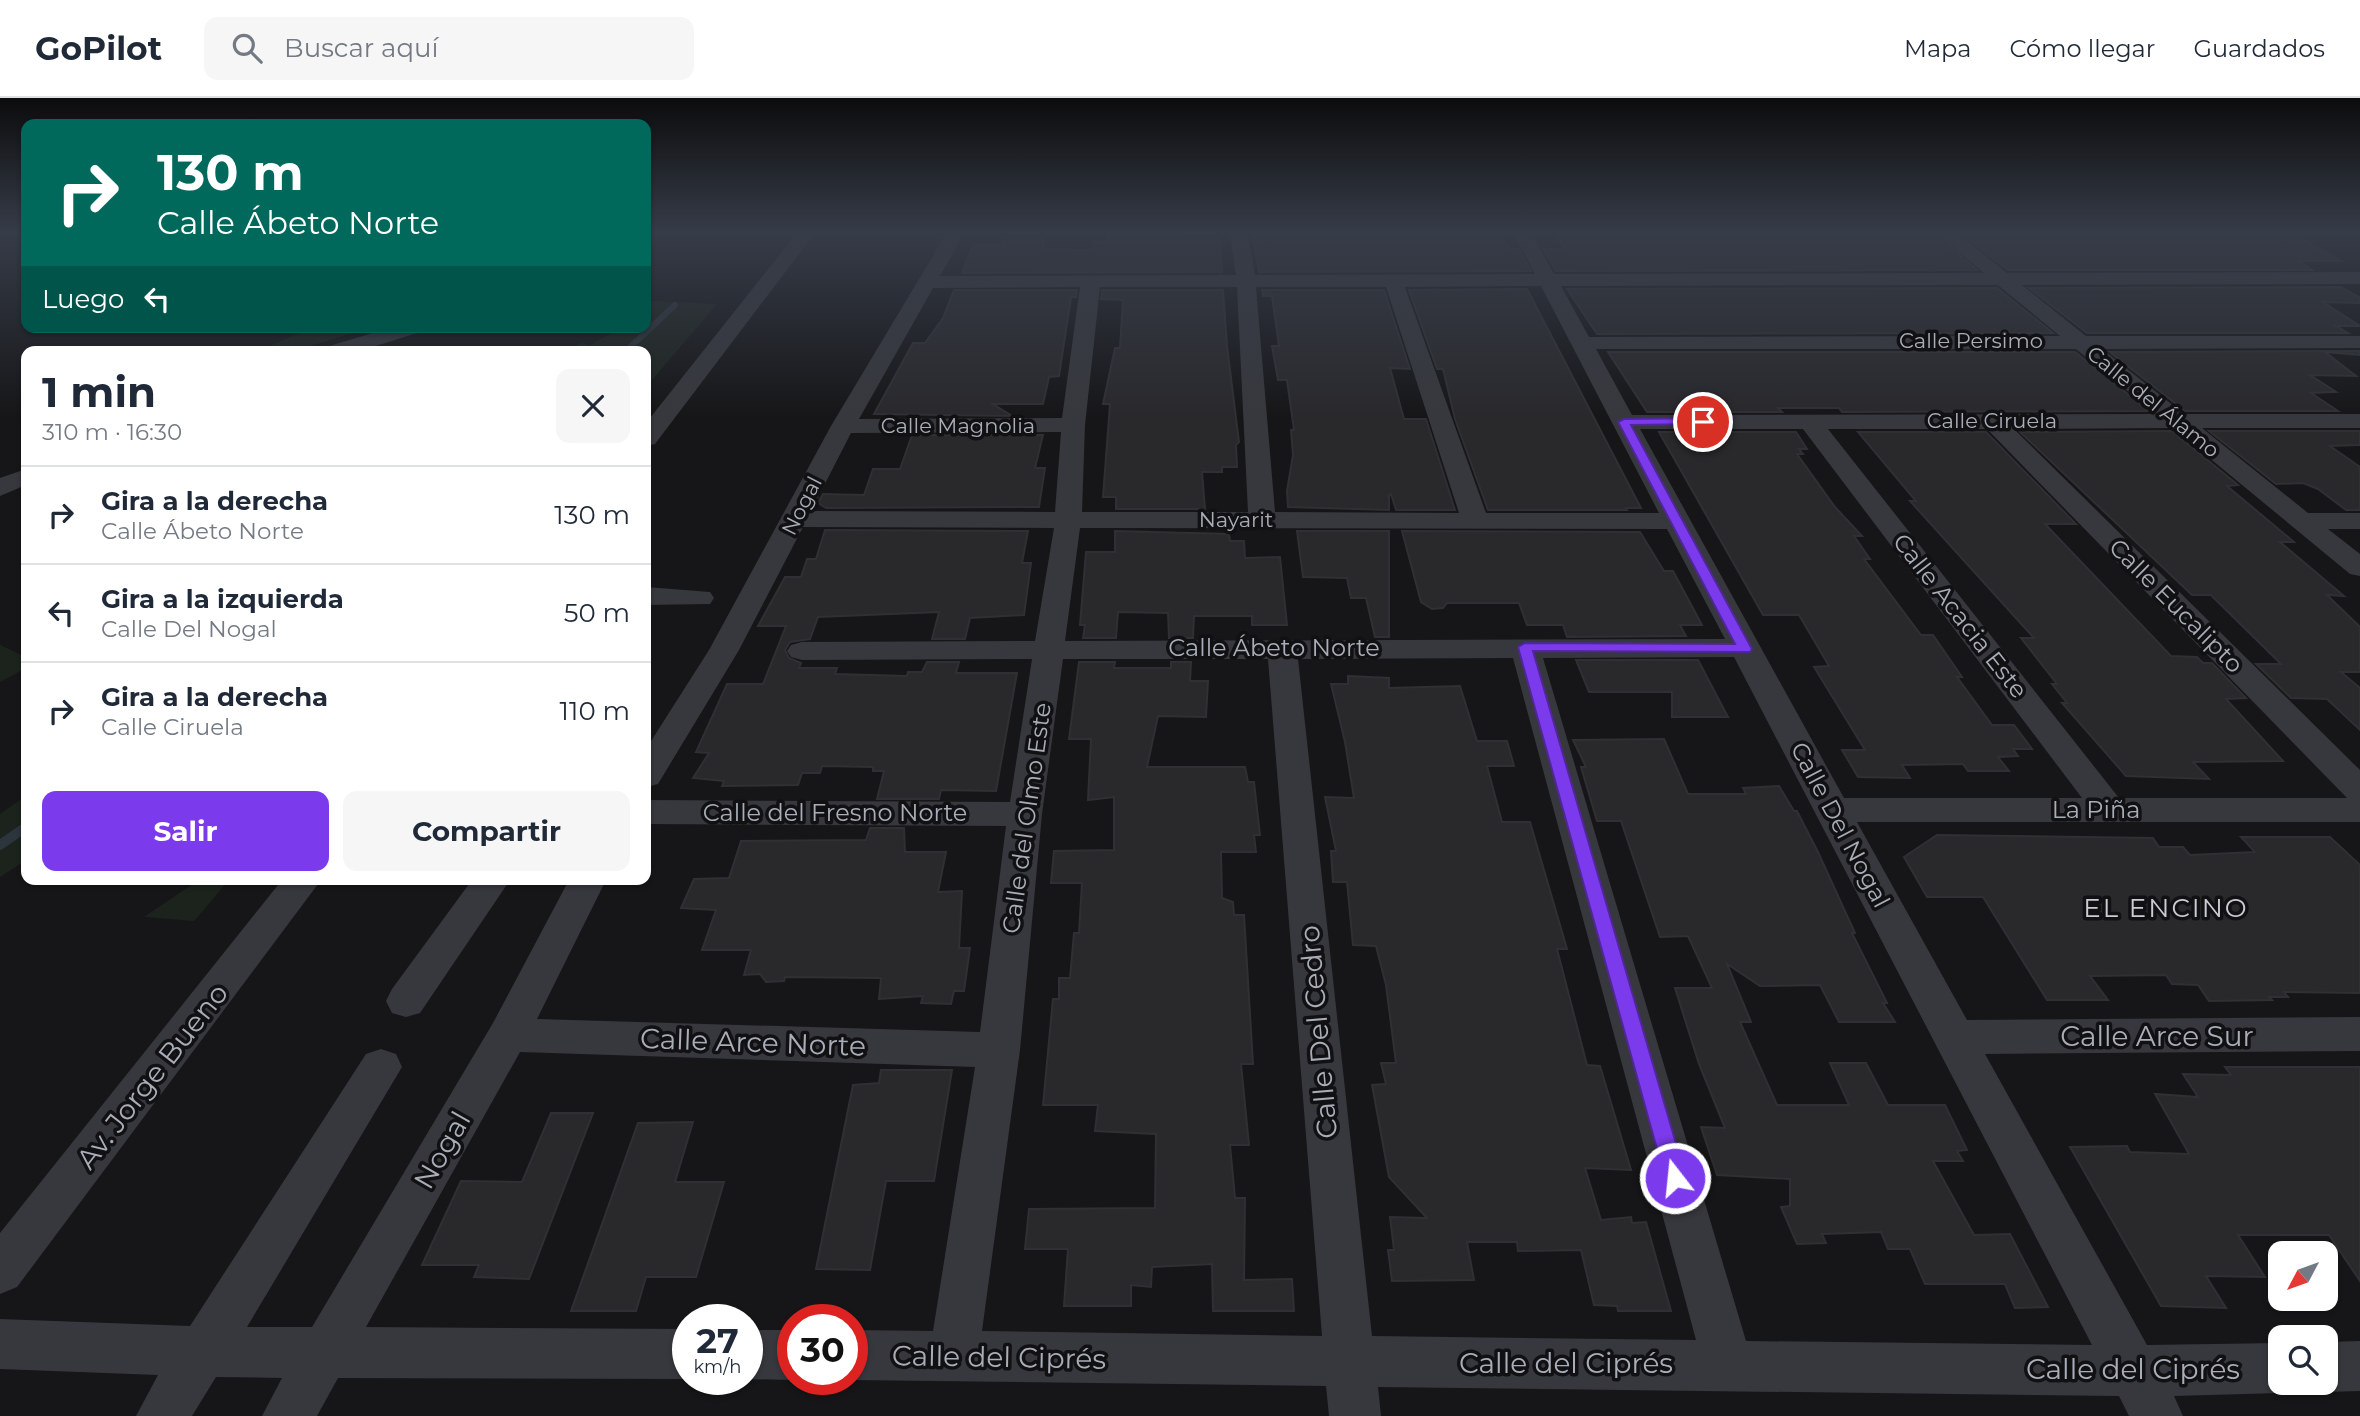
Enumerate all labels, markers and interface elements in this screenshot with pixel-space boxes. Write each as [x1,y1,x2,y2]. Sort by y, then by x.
search box [204,17,694,80]
text: GoPilot [35,28,162,68]
icon: search [228,29,266,67]
text: Buscar aquí [284,32,438,64]
text: Mapa [1904,34,1971,63]
text: Cómo llegar [2009,34,2155,63]
text: Guardados [2193,34,2325,63]
text: 130 m [157,143,304,202]
icon: right [42,147,133,238]
text: Calle Ábeto Norte [157,203,439,242]
icon: left [138,280,176,318]
text: Luego [42,283,124,315]
street label: Calle Persimo [1899,328,2043,353]
street label: Calle del Álamo [2082,341,2225,463]
text: 1 min [42,366,156,418]
button: close [556,369,630,443]
pin [1673,392,1733,452]
icon: arrive [1684,403,1722,441]
street label: Calle Ciruela [1927,408,2057,433]
street label: Calle Magnolia [881,413,1035,438]
text: 310 m · 16:30 [42,418,182,446]
street label: Nogal [776,472,827,539]
text: Gira a la derecha [101,485,328,517]
icon: right [42,496,80,534]
text: 130 m [554,499,630,531]
street label: Nayarit [1199,507,1273,532]
text: Calle Ábeto Norte [101,517,304,545]
street label: Calle Acacia Este [1887,528,2034,704]
street label: Calle Eucalipto [2103,532,2250,679]
text: Gira a la izquierda [101,583,344,615]
icon: left [42,594,80,632]
text: 50 m [564,597,630,629]
text: Calle Del Nogal [101,615,277,643]
street label: Calle Ábeto Norte [1168,633,1380,662]
text: Gira a la derecha [101,681,328,713]
icon: right [42,692,80,730]
text: 110 m [560,695,630,727]
street label: Calle del Olmo Este [996,701,1057,935]
text: Calle Ciruela [101,713,244,741]
street label: Calle Del Nogal [1785,737,1896,913]
button: Salir [42,791,329,871]
button: Compartir [343,791,630,871]
street label: La Piña [2052,795,2140,824]
street label: Calle del Fresno Norte [703,798,967,827]
district label: EL ENCINO [2083,892,2249,924]
street label: Calle Del Cedro [1292,924,1344,1140]
street label: Av. Jorge Bueno [69,976,235,1176]
street label: Calle Arce Sur [2060,1019,2254,1053]
street label: Calle Arce Norte [640,1021,866,1063]
street label: Nogal [406,1105,478,1195]
position arrow [1638,1141,1712,1215]
north arrow [2268,1241,2338,1311]
map controls [2268,1241,2338,1395]
speed limit sign: 30 [777,1304,868,1395]
text: 27 [696,1319,739,1362]
button: search [2268,1325,2338,1395]
street label: Calle del Ciprés [892,1338,1106,1376]
street label: Calle del Ciprés [1459,1346,1673,1380]
street label: Calle del Ciprés [2026,1352,2240,1386]
text: km/h [693,1356,742,1378]

